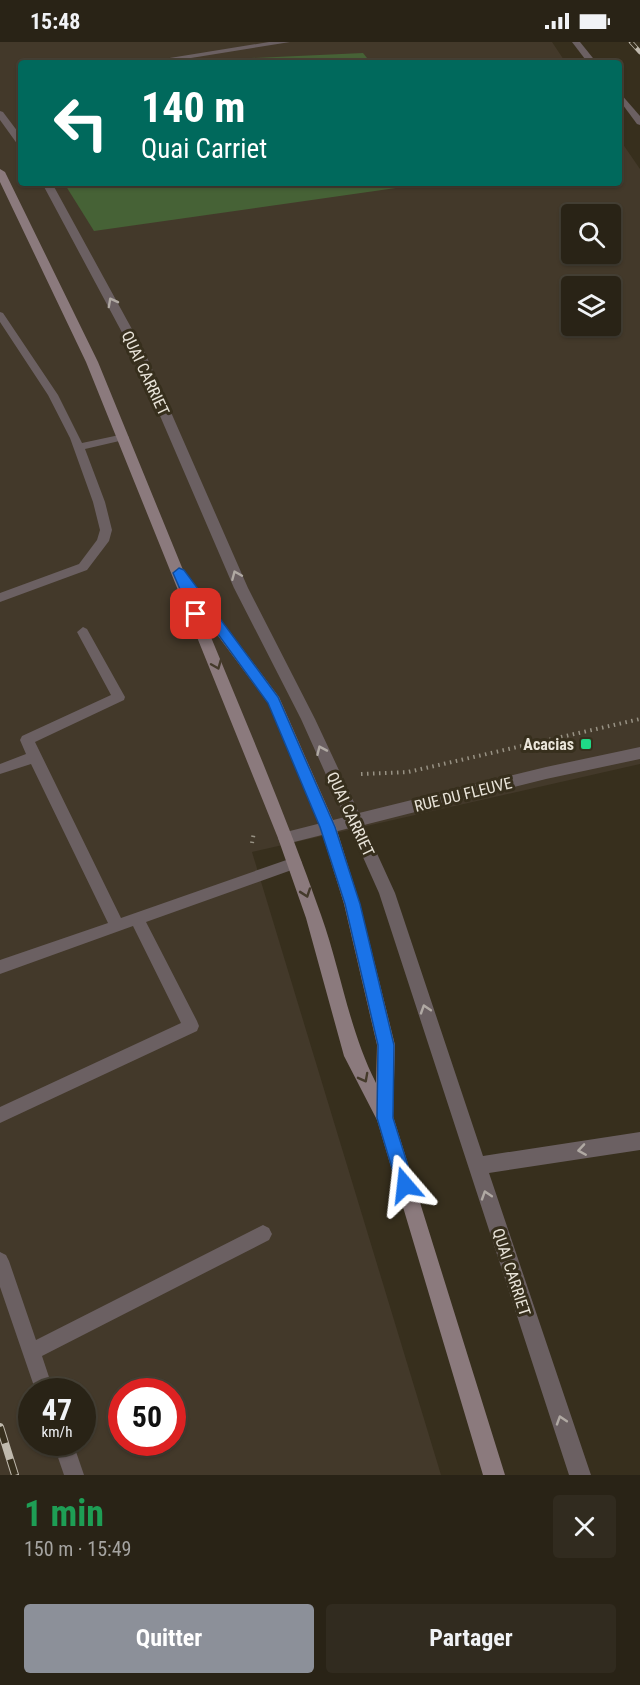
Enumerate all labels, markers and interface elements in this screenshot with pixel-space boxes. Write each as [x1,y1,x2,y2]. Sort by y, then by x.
text: 15:48 [30,9,81,34]
text: 140 m [141,83,246,132]
icon: left [42,84,120,162]
text: Quai Carriet [141,133,267,165]
map controls [561,204,621,336]
button: search [561,204,621,264]
button: layers [561,276,621,336]
one-way arrow [108,298,119,308]
street label: QUAI CARRIET [118,328,173,418]
one-way arrow [231,570,243,581]
pin [170,588,221,639]
icon: arrive [179,597,212,630]
one-way arrow [210,659,222,670]
place label: Acacias [523,735,574,754]
marker: Acacias [579,737,593,751]
one-way arrow [317,745,329,756]
street label: QUAI CARRIET [323,769,378,859]
street label: RUE DU FLEUVE [412,773,514,816]
one-way arrow [298,887,311,898]
one-way arrow [420,1004,433,1015]
one-way arrow [357,1072,368,1083]
one-way arrow [578,1143,587,1155]
position arrow [373,1153,437,1217]
one-way arrow [481,1190,494,1201]
street label: QUAI CARRIET [488,1226,535,1318]
speed limit sign: 50 [108,1378,186,1456]
text: 47 [42,1392,72,1427]
one-way arrow [556,1415,569,1425]
text: km/h [42,1423,72,1441]
text: 1 min [24,1493,104,1535]
button: close [553,1495,616,1558]
text: 150 m · 15:49 [24,1537,131,1561]
button: Quitter [24,1604,314,1673]
button: Partager [326,1604,616,1673]

